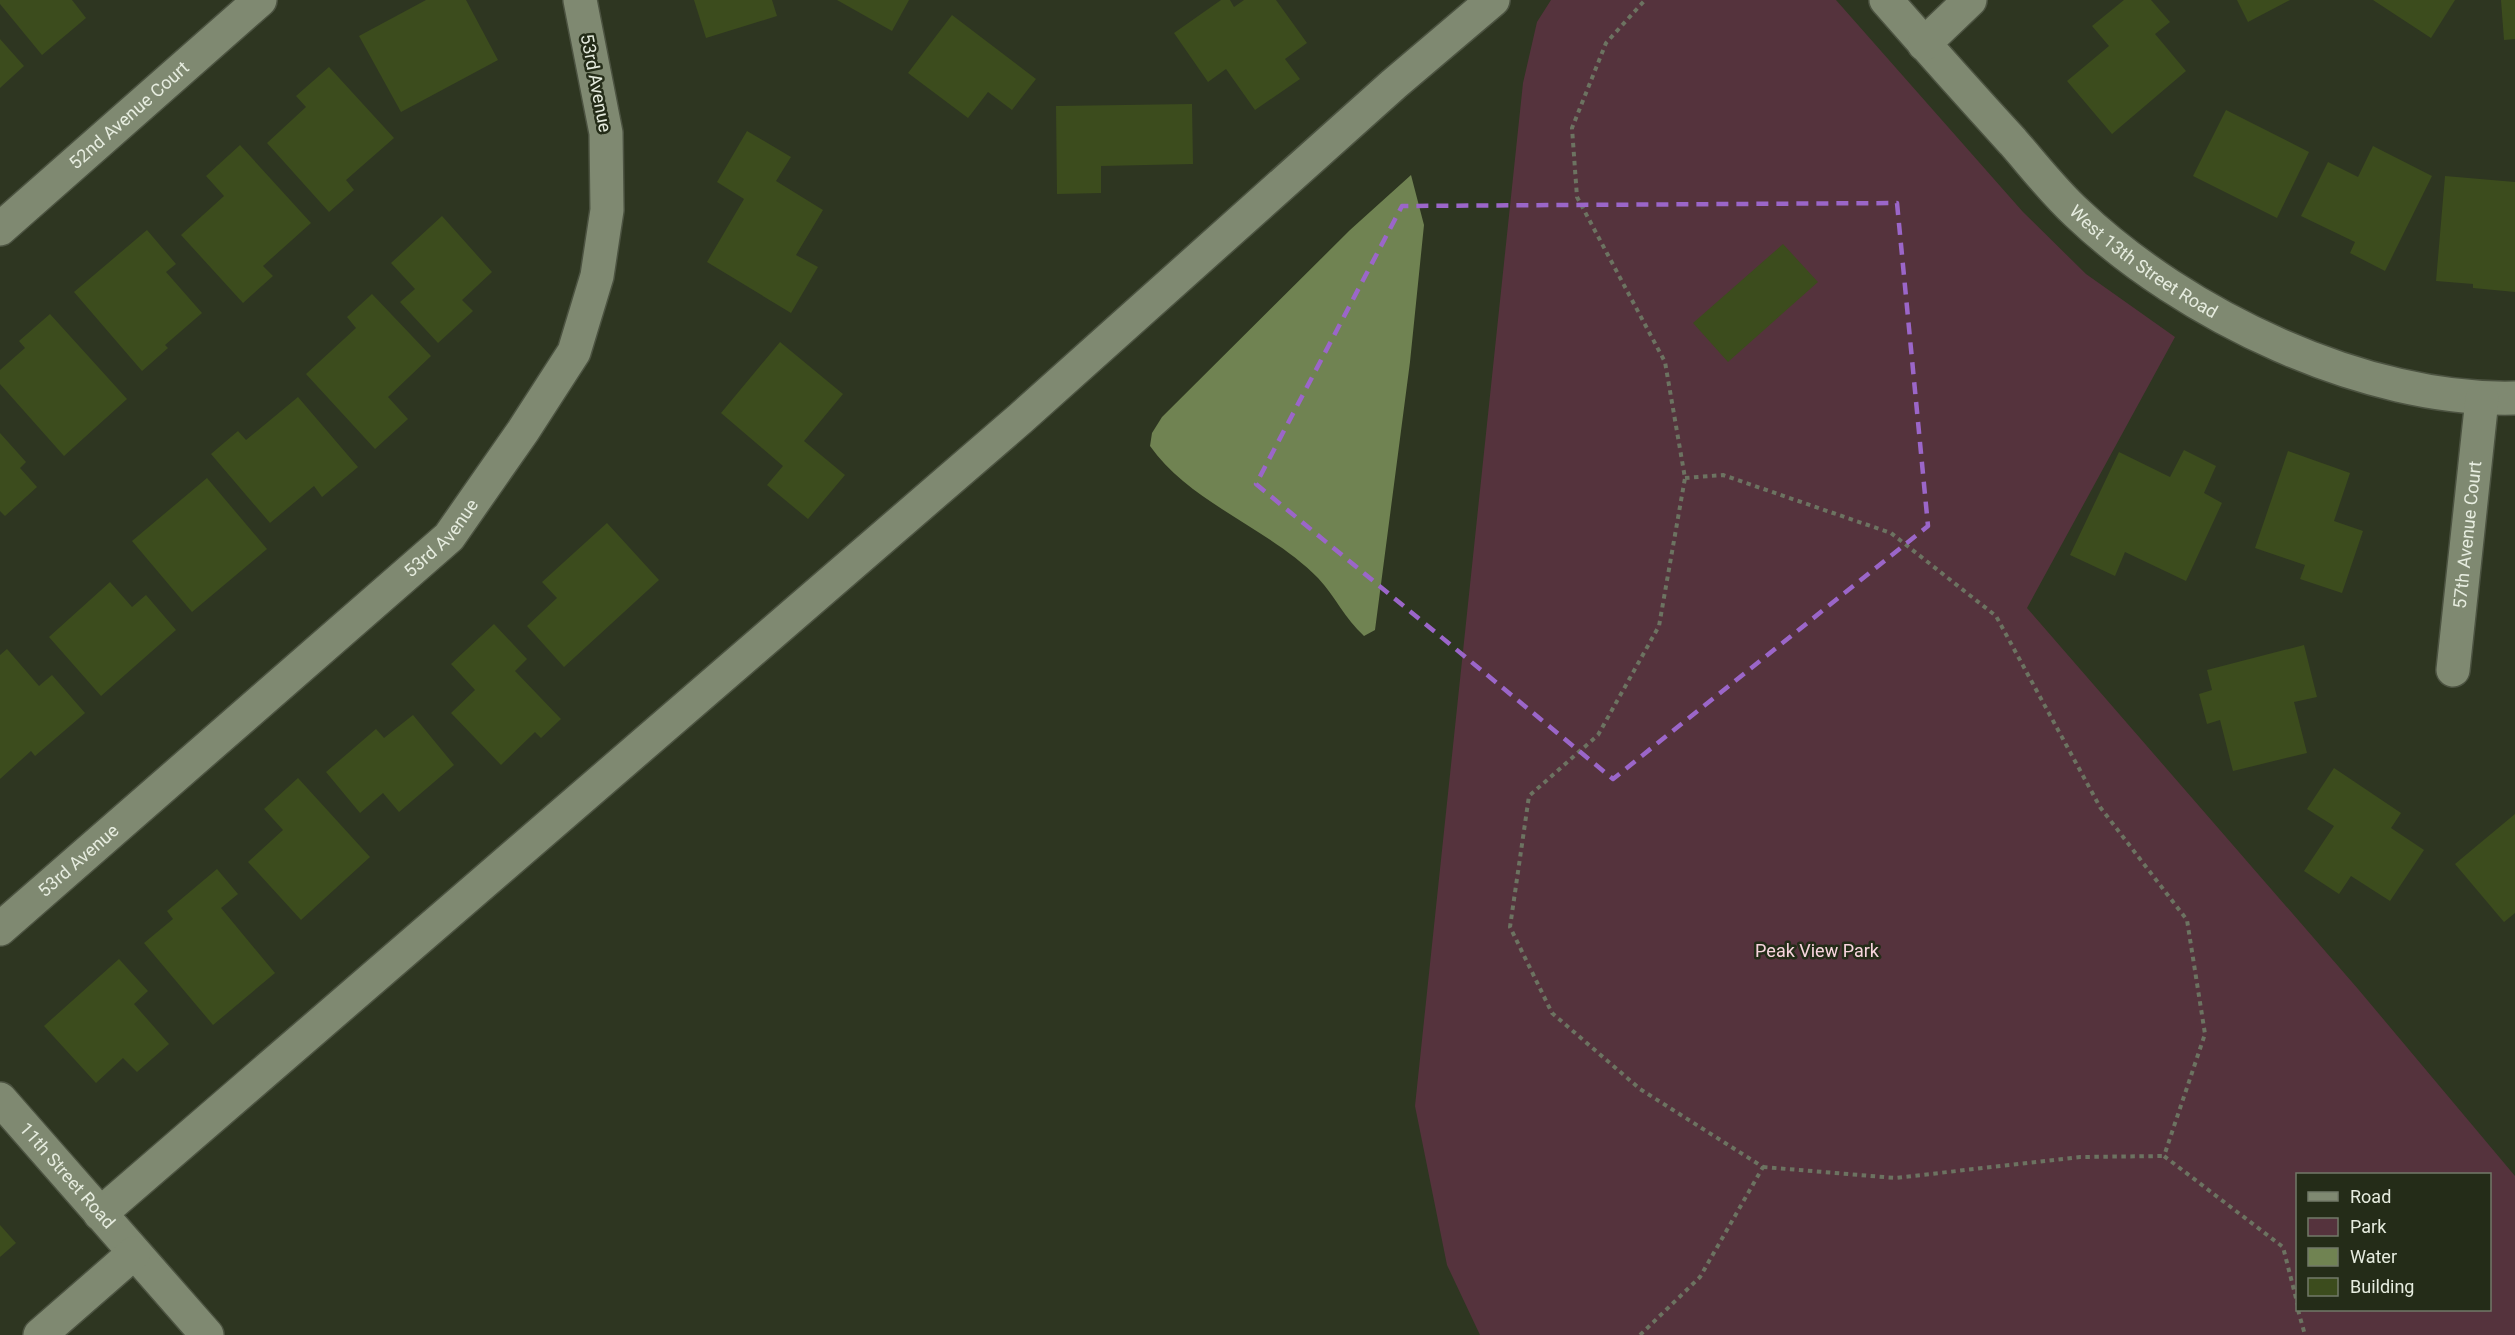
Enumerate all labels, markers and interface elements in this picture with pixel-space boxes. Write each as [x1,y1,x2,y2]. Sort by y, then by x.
street label: 53rd Avenue [577,32,616,134]
street label: 52nd Avenue Court [65,57,193,173]
street label: West 13th Street Road [2065,201,2222,322]
street label: 57th Avenue Court [2449,460,2485,610]
street label: 53rd Avenue [400,495,482,581]
street label: 53rd Avenue [34,820,122,901]
park label: Peak View Park [1755,940,1880,961]
street label: 11th Street Road [16,1118,120,1233]
legend [2296,1173,2491,1311]
text: Road [2350,1186,2391,1207]
text: Park [2350,1216,2387,1237]
text: Water [2350,1246,2397,1267]
text: Building [2350,1276,2414,1297]

